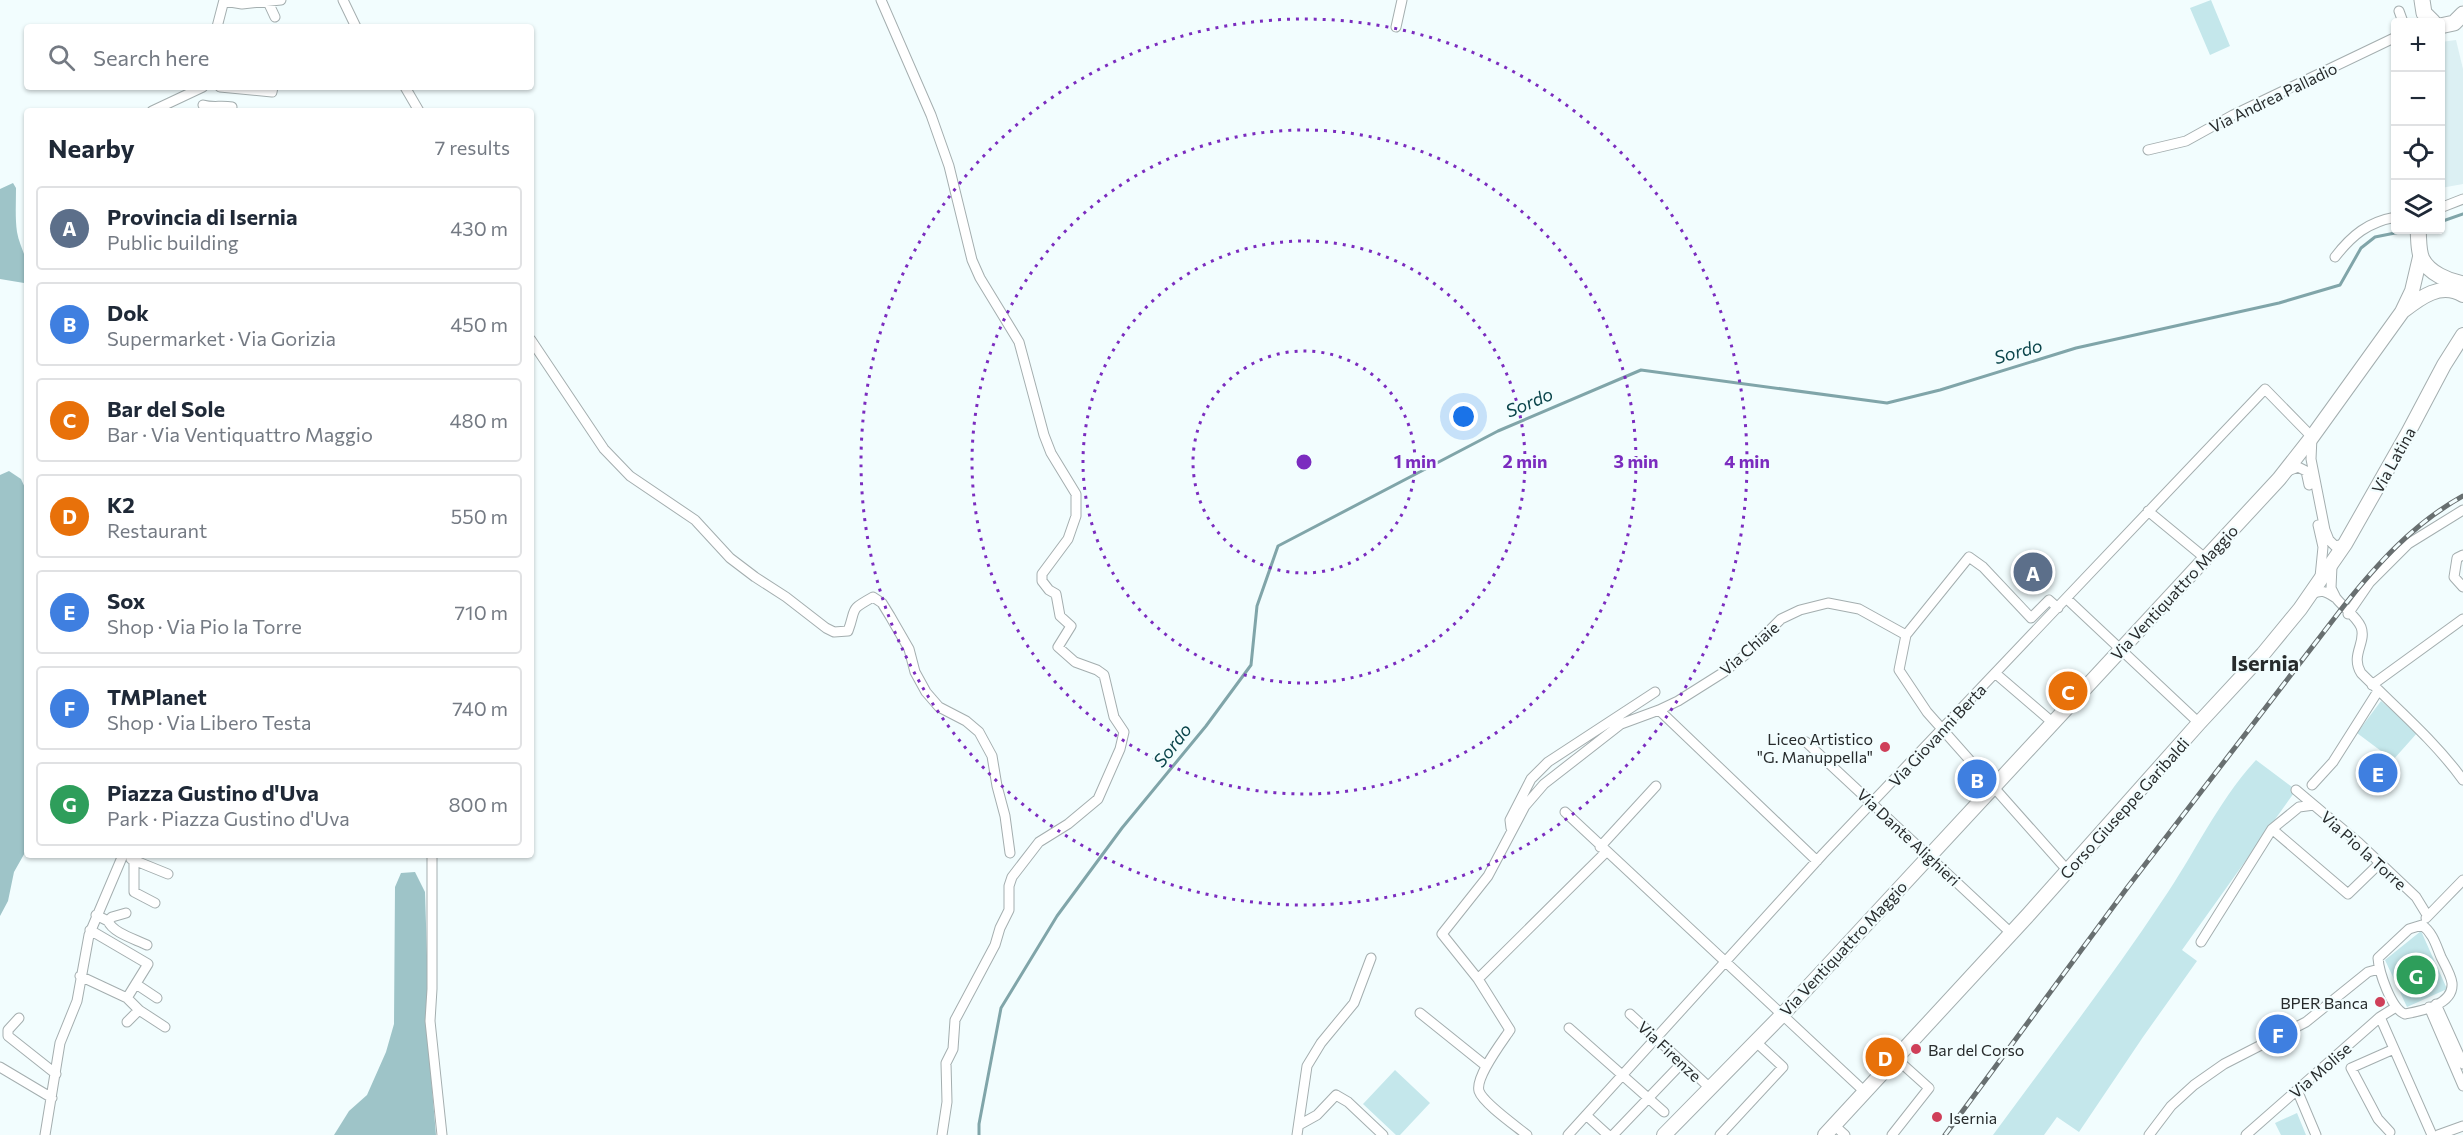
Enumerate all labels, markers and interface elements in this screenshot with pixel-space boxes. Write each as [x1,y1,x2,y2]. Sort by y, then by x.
map controls [2391,18,2445,234]
button: + [2391,18,2445,72]
search box [24,24,534,90]
icon: search [45,41,78,74]
text: Search here [93,44,209,71]
street label: Via Andrea Palladio [2206,58,2340,136]
button: − [2391,72,2445,126]
button: locate [2391,126,2445,180]
text: Nearby [48,132,135,163]
text: 7 results [435,135,510,159]
button: layers [2391,180,2445,234]
text: Provincia di Isernia [107,203,298,230]
text: A [62,216,77,240]
text: 430 m [450,216,508,240]
text: Public building [107,230,239,254]
text: Dok [107,299,149,326]
text: B [63,312,76,336]
text: 450 m [450,312,508,336]
text: Supermarket · Via Gorizia [107,326,336,350]
water label: Sordo [1991,334,2045,368]
water label: Sordo [1502,382,1556,422]
text: Bar del Sole [107,395,225,422]
your location [1449,402,1478,431]
text: C [63,408,76,432]
text: 480 m [450,408,508,432]
text: Bar · Via Ventiquattro Maggio [107,422,373,446]
street label: Via Latina [2367,424,2419,496]
text: 1 min [1394,450,1436,472]
text: 2 min [1503,450,1547,472]
text: 3 min [1613,450,1659,472]
text: 4 min [1724,450,1770,472]
centre of rings [1294,452,1314,472]
text: K2 [107,491,135,518]
text: D [62,504,77,528]
text: 550 m [451,504,508,528]
text: Restaurant [107,518,207,542]
street label: Via Ventiquattro Maggio [2106,521,2242,663]
pin: A [2014,550,2052,594]
text: Sox [107,587,145,614]
text: E [64,600,75,624]
text: 710 m [455,600,508,624]
text: Shop · Via Pio la Torre [107,614,302,638]
street label: Via Chiaie [1716,617,1782,679]
district label: Isernia [2231,649,2299,676]
pin: C [2048,668,2088,714]
street label: Via Giovanni Berta [1884,680,1990,790]
text: TMPlanet [107,683,207,710]
text: F [64,696,75,720]
text: 740 m [452,696,508,720]
text: Shop · Via Libero Testa [107,710,311,734]
water label: Sordo [1148,719,1196,771]
place label: Liceo Artistico "G. Manuppella" [1757,729,1873,766]
street label: Corso Giuseppe Garibaldi [2056,734,2192,882]
marker: Liceo Artistico "G. Manuppella" [1878,740,1892,754]
pin: E [2358,750,2398,796]
pin: B [1958,756,1996,802]
text: Piazza Gustino d'Uva [107,779,319,806]
street label: Via Dante Alighieri [1854,784,1964,890]
text: G [62,792,77,816]
text: 800 m [448,792,508,816]
text: Park · Piazza Gustino d'Uva [107,806,350,830]
street label: Via Pio la Torre [2317,807,2411,893]
street label: Via Ventiquattro Maggio [1775,877,1911,1019]
pin: G [2396,952,2436,998]
place label: BPER Banca [2280,993,2368,1012]
marker: BPER Banca [2373,995,2387,1009]
pin: F [2258,1012,2298,1056]
street label: Via Firenze [1634,1017,1706,1085]
pin: D [1866,1034,1904,1080]
street label: Via Molise [2285,1038,2355,1102]
place label: Bar del Corso [1928,1040,2024,1059]
marker: Bar del Corso [1909,1042,1923,1056]
place label: Isernia [1949,1108,1997,1127]
marker: Isernia [1930,1110,1944,1124]

